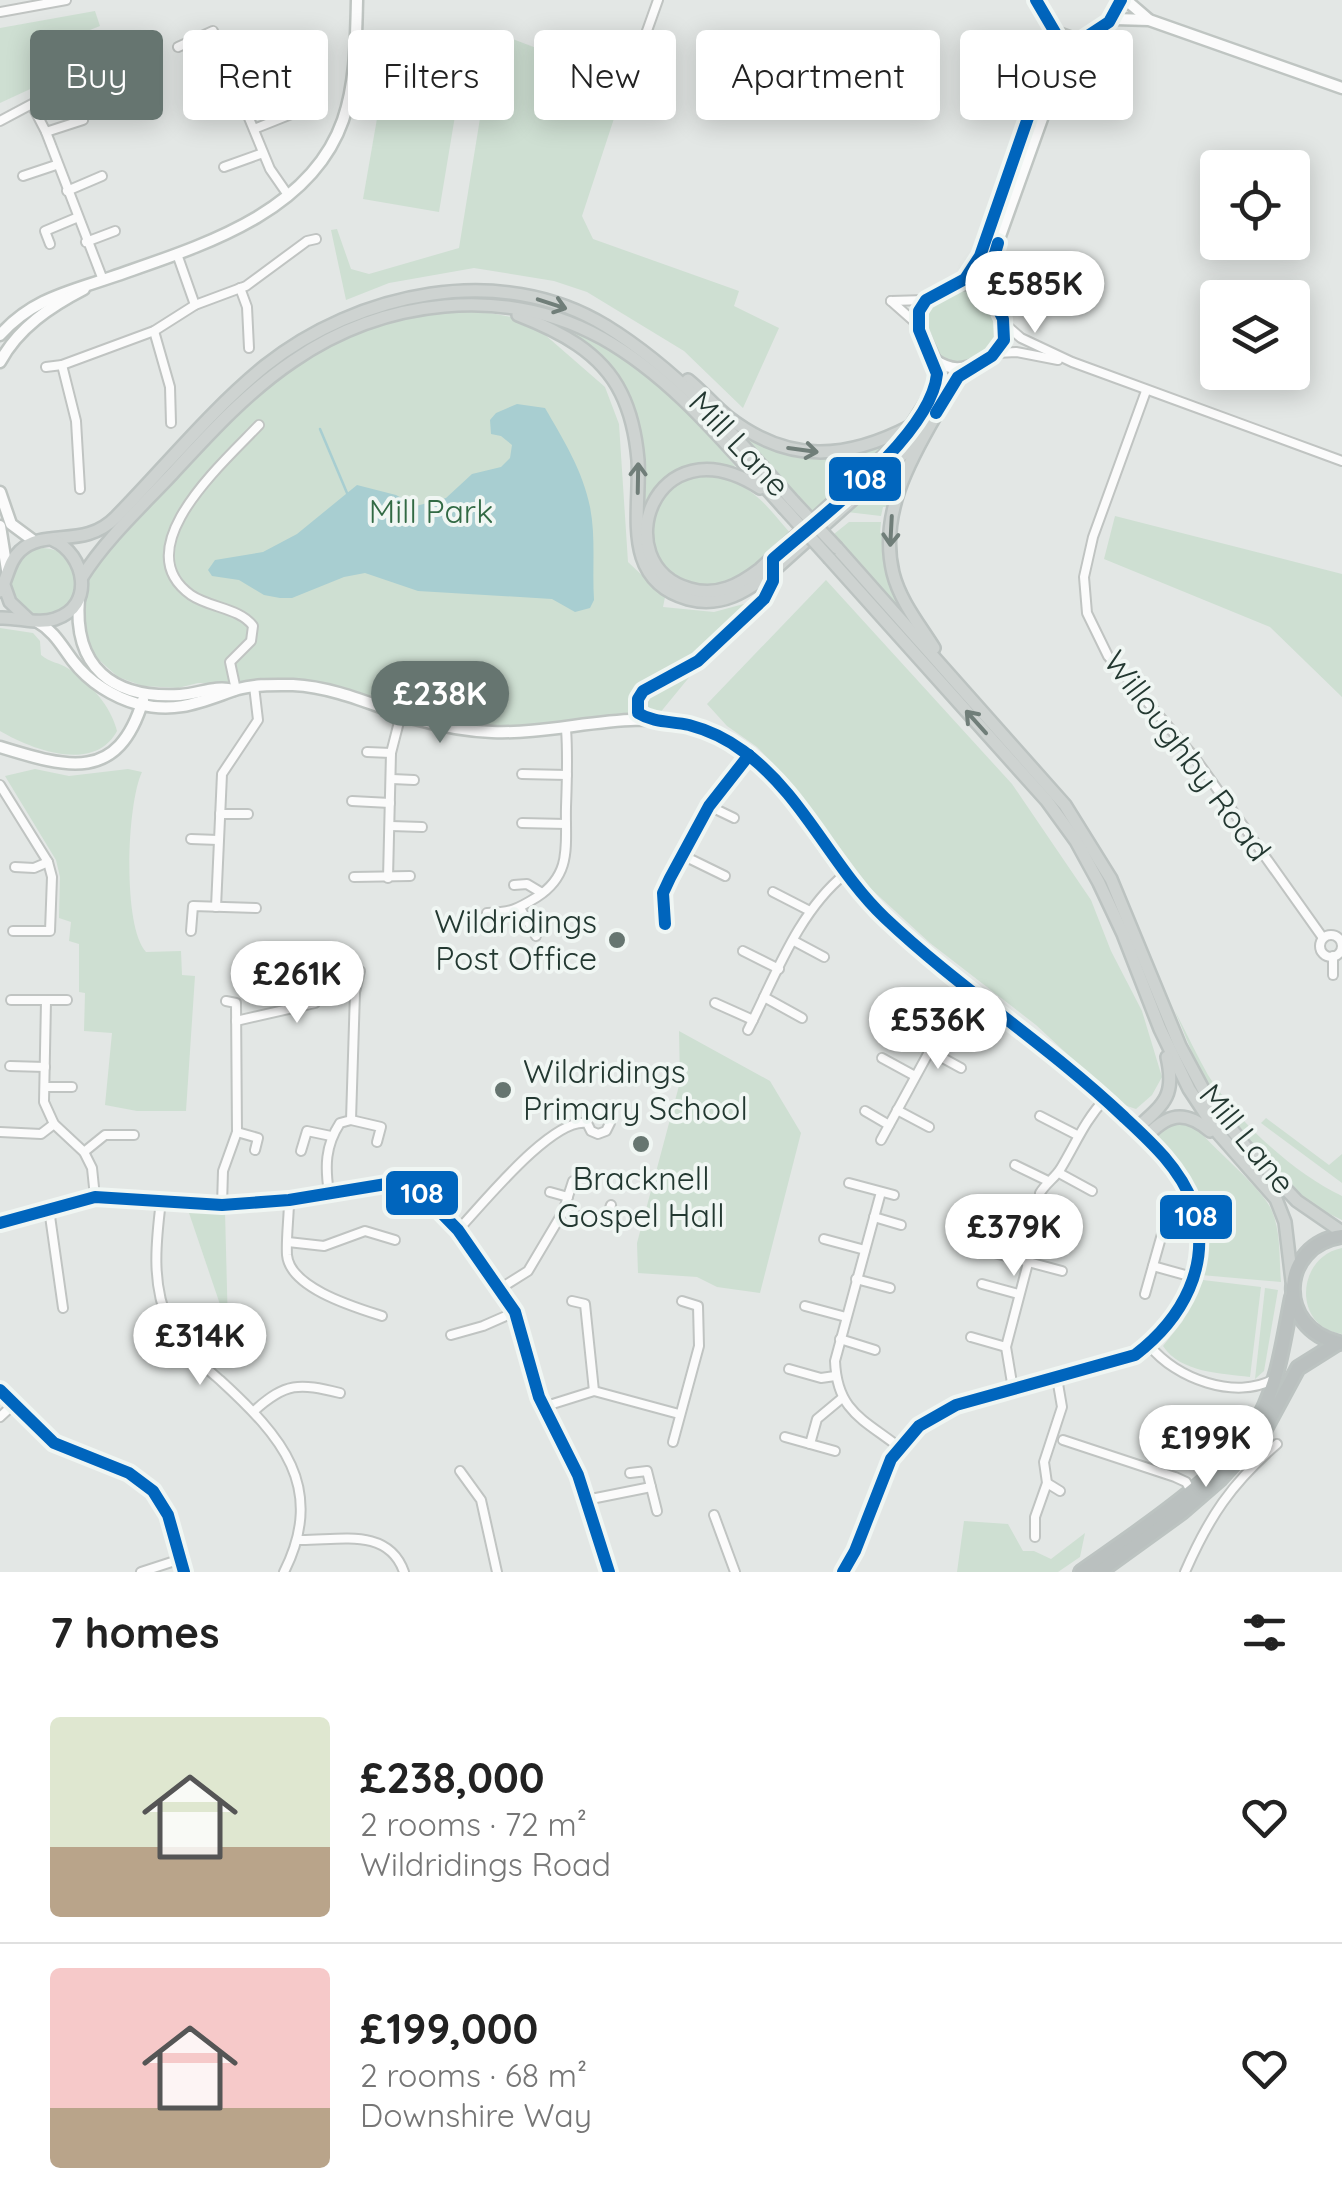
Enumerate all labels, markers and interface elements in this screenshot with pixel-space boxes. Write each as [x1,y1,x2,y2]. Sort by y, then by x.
chip: Buy [30,30,163,120]
chip: Rent [183,30,328,120]
chip: Filters [348,30,514,120]
chip: New [534,30,676,120]
chip: Apartment [696,30,940,120]
chip: House [960,30,1133,120]
map controls [1200,150,1310,390]
button: locate [1200,150,1310,260]
pin: £585K [965,251,1105,336]
text: £585K [987,263,1083,303]
button: layers [1200,280,1310,390]
one-way arrow [536,296,567,314]
street label: Mill Lane [681,382,799,504]
one-way arrow [786,442,819,460]
line badge: 108 [827,455,903,503]
text: 108 [843,461,887,496]
one-way arrow [628,463,647,495]
park label: Mill Park [369,491,493,531]
one-way arrow [881,515,900,547]
street label: Willoughby Road [1096,642,1280,869]
pin: £238K [370,661,510,746]
text: £238K [393,673,487,713]
one-way arrow [965,710,988,735]
place label: Wildridings Post Office [434,901,597,978]
marker: Wildridings Post Office [606,929,628,951]
pin: £261K [227,941,367,1026]
text: £261K [253,953,341,993]
pin: £536K [868,987,1008,1072]
text: £536K [891,999,985,1039]
place label: Wildridings Primary School [523,1051,748,1128]
street label: Mill Lane [1191,1075,1304,1201]
marker: Wildridings Primary School [492,1079,514,1101]
marker: Bracknell Gospel Hall [630,1133,652,1155]
place label: Bracknell Gospel Hall [557,1158,725,1235]
line badge: 108 [384,1169,460,1217]
text: 108 [400,1175,444,1210]
line badge: 108 [1158,1193,1234,1241]
pin: £379K [944,1194,1084,1279]
text: 108 [1174,1198,1218,1233]
text: £379K [967,1206,1061,1246]
pin: £314K [130,1303,270,1388]
text: £314K [155,1315,245,1355]
pin: £199K [1136,1405,1276,1490]
text: £199K [1161,1417,1251,1457]
icon: filters [1237,1605,1292,1660]
text: 7 homes [50,1606,219,1659]
text: £238,000 [360,1751,545,1804]
icon: home [130,1757,250,1877]
icon: heart [1237,1790,1292,1845]
text: 2 rooms · 72 m² [360,1804,587,1844]
text: Wildridings Road [360,1844,611,1884]
text: £199,000 [360,2002,538,2055]
icon: home [130,2008,250,2128]
icon: heart [1237,2041,1292,2096]
text: 2 rooms · 68 m² [360,2055,587,2095]
text: Downshire Way [360,2095,592,2135]

